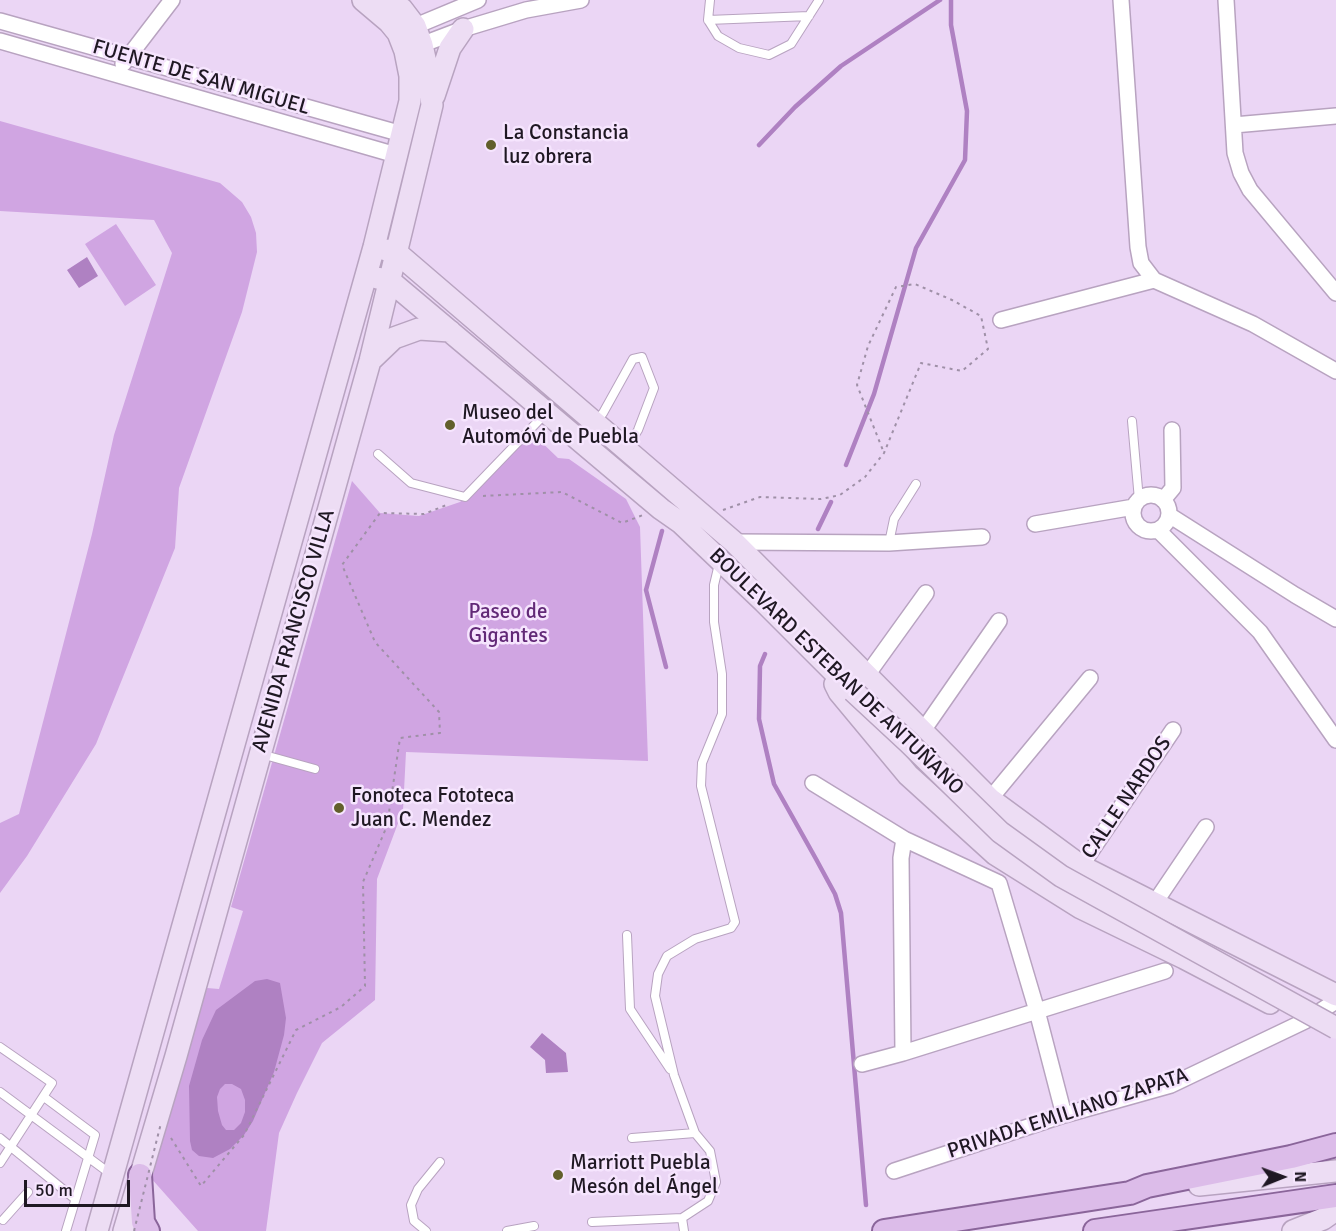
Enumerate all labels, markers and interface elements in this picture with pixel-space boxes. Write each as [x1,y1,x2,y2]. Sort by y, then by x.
street label: FUENTE DE SAN MIGUEL [89,35,313,121]
place label: La Constancia luz obrera [503,120,629,170]
marker: La Constancia luz obrera [484,138,498,152]
place label: Museo del Automóvi de Puebla [462,400,639,450]
marker: Museo del Automóvi de Puebla [443,418,457,432]
street label: AVENIDA FRANCISCO VILLA [247,507,341,755]
street label: BOULEVARD ESTEBAN DE ANTUÑANO [703,543,969,801]
park label: Paseo de Gigantes [468,599,548,649]
street label: CALLE NARDOS [1077,732,1177,864]
place label: Fonoteca Fototeca Juan C. Mendez [351,783,514,833]
marker: Fonoteca Fototeca Juan C. Mendez [332,801,346,815]
street label: PRIVADA EMILIANO ZAPATA [945,1063,1191,1165]
north arrow [1252,1147,1312,1207]
place label: Marriott Puebla Mesón del Ángel [570,1150,718,1200]
scale bar [27,1168,134,1206]
marker: Marriott Puebla Mesón del Ángel [551,1168,565,1182]
text: N [1290,1171,1310,1182]
text: 50 m [35,1179,73,1201]

